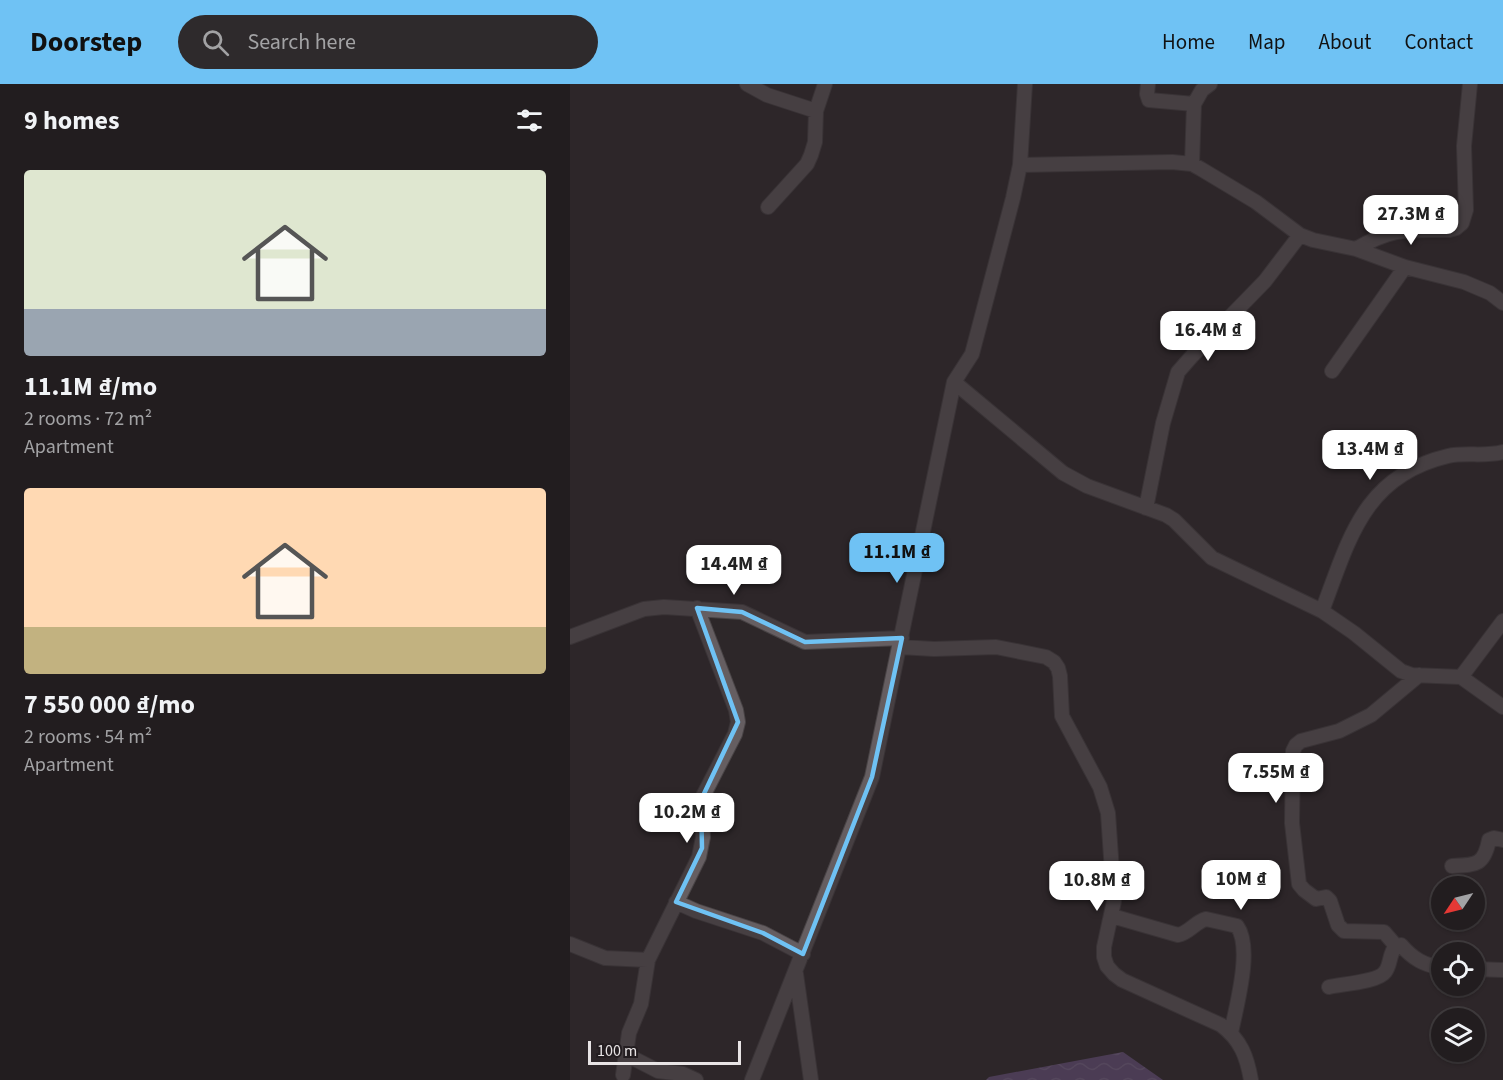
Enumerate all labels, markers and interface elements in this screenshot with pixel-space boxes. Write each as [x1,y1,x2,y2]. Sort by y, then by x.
search box [178,15,598,69]
text: Doorstep [30,22,142,62]
icon: search [199,26,232,59]
text: Search here [247,26,356,58]
text: Home [1162,27,1215,57]
text: Map [1248,27,1286,57]
text: About [1319,27,1371,57]
text: Contact [1404,27,1473,57]
text: 9 homes [24,102,119,139]
icon: filters [513,104,546,137]
pin: 27.3M ₫ [1356,195,1466,246]
text: 27.3M ₫ [1377,200,1445,228]
icon: home [231,209,339,317]
pin: 16.4M ₫ [1153,311,1263,362]
text: 16.4M ₫ [1174,316,1242,344]
text: 11.1M ₫/mo [24,368,157,405]
text: 2 rooms · 72 m² [24,405,152,433]
pin: 13.4M ₫ [1315,430,1425,481]
text: Apartment [24,433,114,461]
text: 13.4M ₫ [1336,435,1404,463]
icon: home [231,527,339,635]
pin: 11.1M ₫ [842,533,952,584]
text: 11.1M ₫ [863,538,931,566]
pin: 14.4M ₫ [679,545,789,596]
text: 14.4M ₫ [700,550,768,578]
text: 7 550 000 ₫/mo [24,686,195,723]
text: 2 rooms · 54 m² [24,723,152,751]
text: Apartment [24,751,114,779]
pin: 7.55M ₫ [1221,753,1331,804]
text: 7.55M ₫ [1242,758,1310,786]
pin: 10.2M ₫ [632,793,742,844]
text: 10.2M ₫ [653,798,721,826]
pin: 10M ₫ [1199,860,1283,911]
pin: 10.8M ₫ [1042,861,1152,912]
text: 10M ₫ [1216,865,1266,893]
text: 10.8M ₫ [1063,866,1131,894]
north arrow [1431,876,1485,930]
map controls [1431,876,1485,1062]
button: locate [1431,942,1485,996]
button: layers [1431,1008,1485,1062]
scale bar [588,1038,741,1066]
text: 100 m [597,1040,637,1062]

